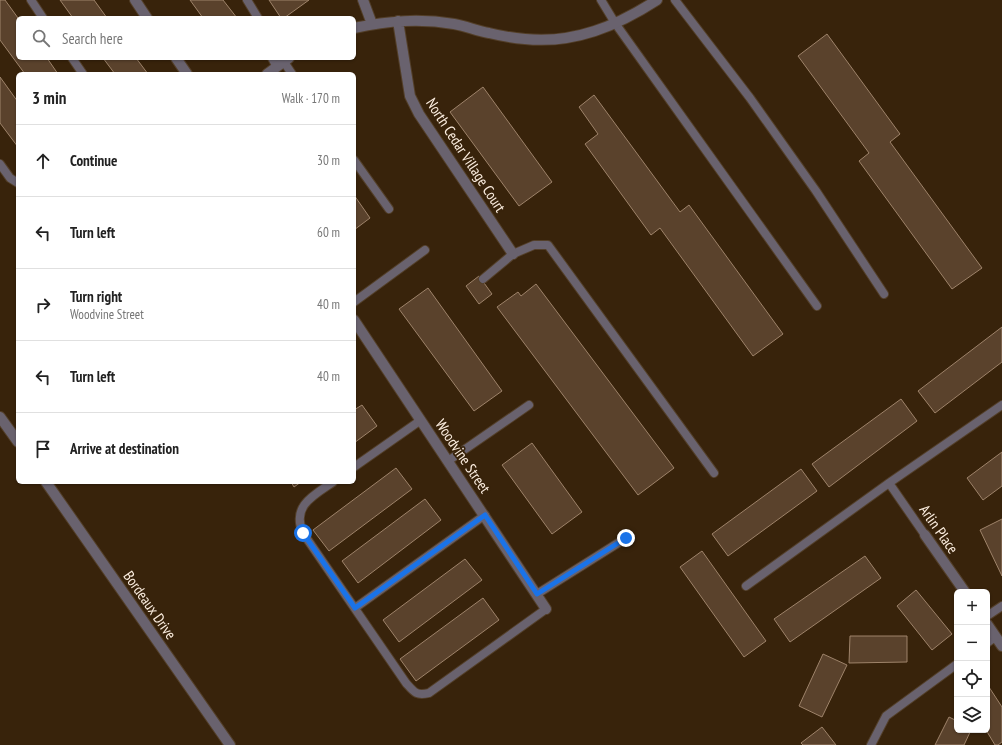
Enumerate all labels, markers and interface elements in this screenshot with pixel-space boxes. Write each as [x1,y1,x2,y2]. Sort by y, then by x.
search box [16,16,356,60]
icon: search [30,27,52,49]
text: Search here [62,29,123,48]
text: 3 min [32,87,66,109]
text: Walk · 170 m [282,90,340,107]
street label: North Cedar Village Court [422,94,510,216]
icon: ahead [32,150,54,172]
text: Continue [70,151,117,170]
text: 30 m [317,152,340,169]
icon: left [32,222,54,244]
text: Turn left [70,223,115,242]
text: 60 m [317,224,340,241]
text: Turn right [70,287,122,306]
icon: right [32,294,54,316]
text: 40 m [317,296,340,313]
text: Woodvine Street [70,306,144,323]
icon: left [32,366,54,388]
text: Turn left [70,367,115,386]
text: 40 m [317,368,340,385]
street label: Woodvine Street [431,415,495,497]
icon: arrive [32,438,54,460]
text: Arrive at destination [70,439,179,458]
street label: Arlin Place [915,501,963,557]
route start [294,524,312,542]
route end [617,529,635,547]
street label: Bordeaux Drive [120,567,180,643]
map controls [954,589,990,733]
button: + [954,589,990,625]
button: − [954,625,990,661]
button: locate [954,661,990,697]
button: layers [954,697,990,733]

